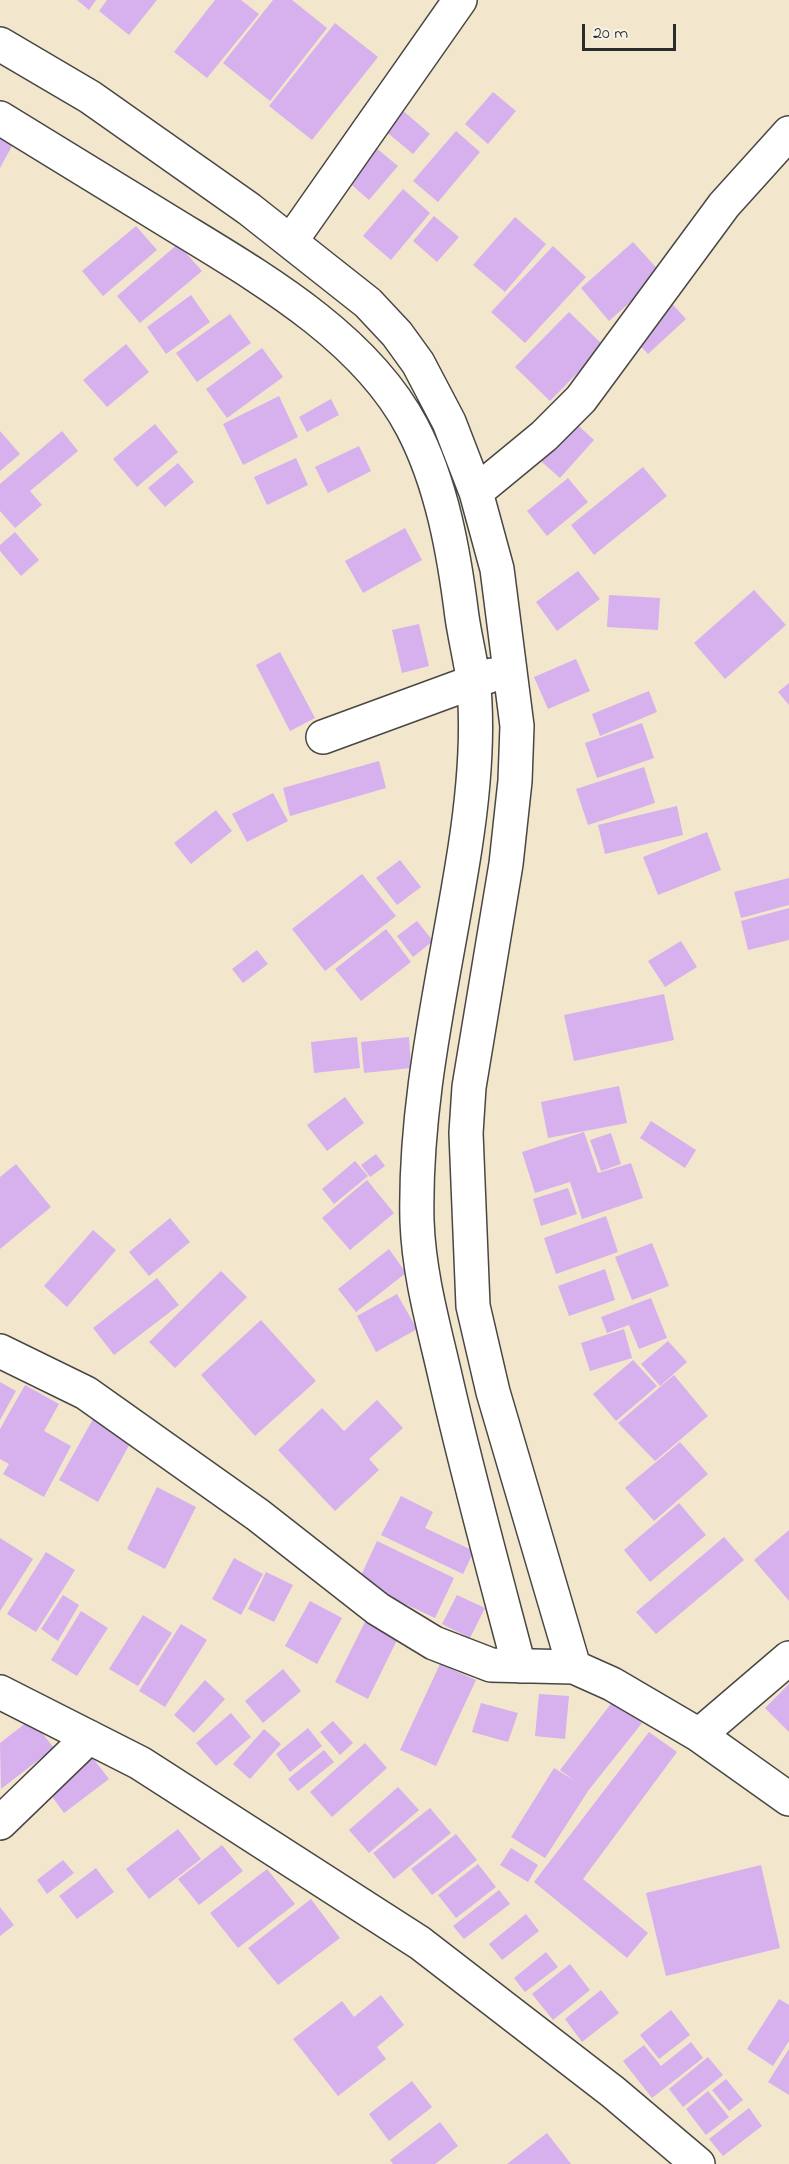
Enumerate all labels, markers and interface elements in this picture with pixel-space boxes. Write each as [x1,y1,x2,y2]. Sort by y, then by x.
scale bar [585,12,680,50]
text: 20 m [593,21,628,47]

